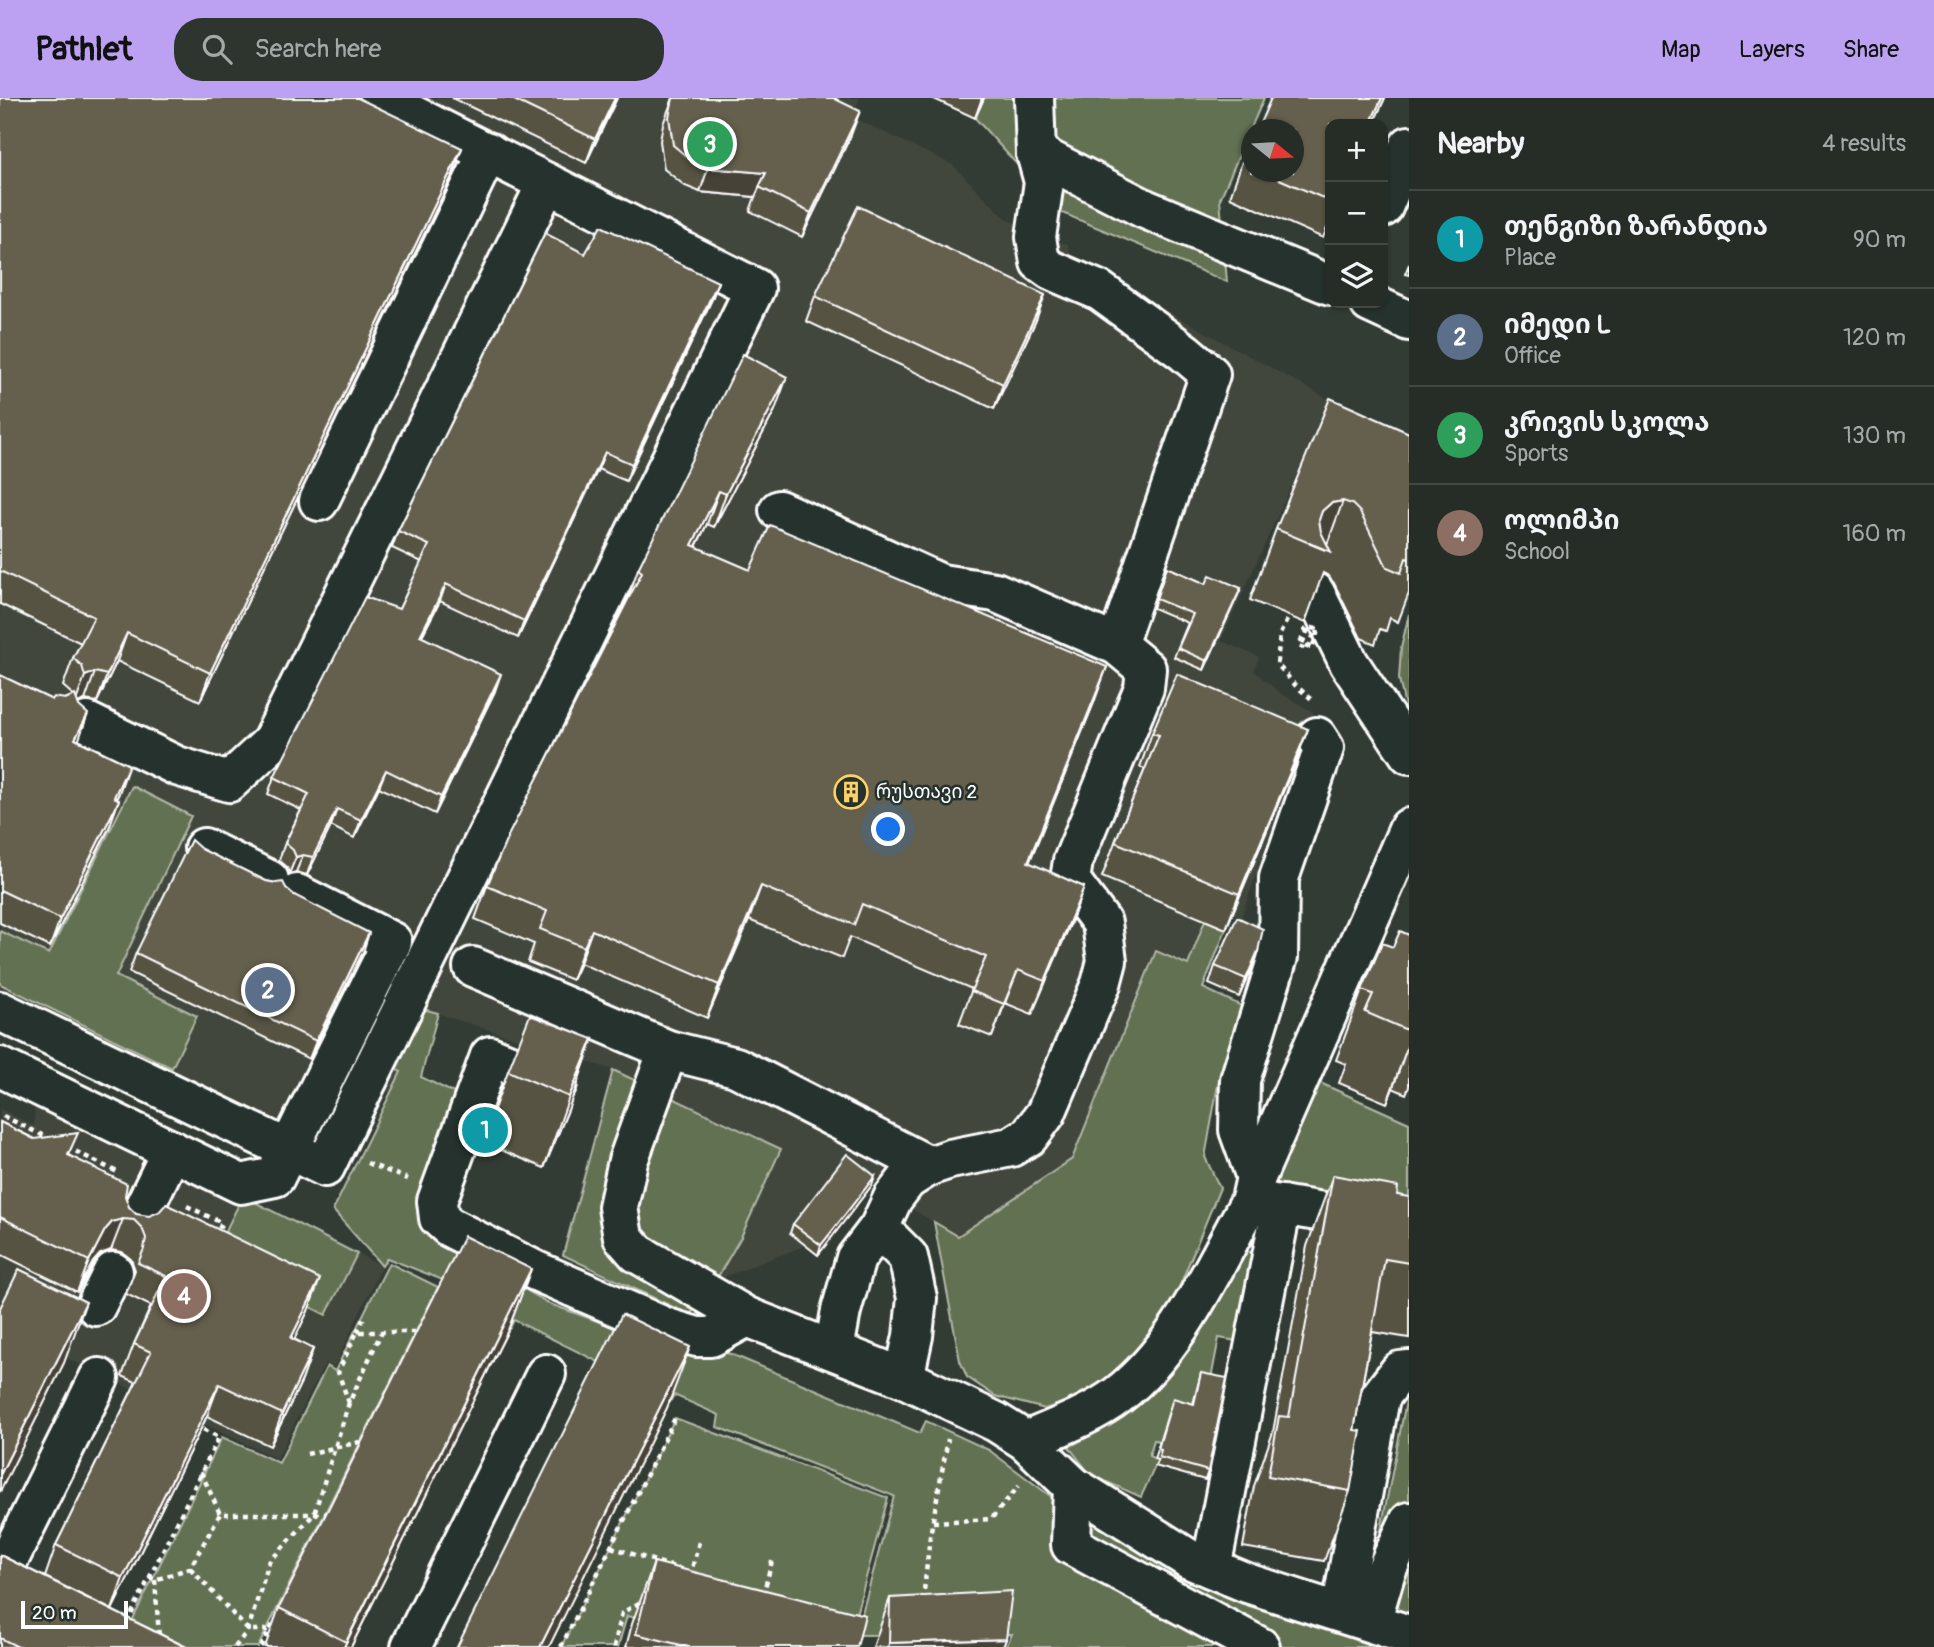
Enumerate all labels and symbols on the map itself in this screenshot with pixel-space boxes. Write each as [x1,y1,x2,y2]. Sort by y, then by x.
pin: 3 [687,118,733,170]
north arrow [1241,119,1304,182]
building icon: რუსთავი 2 [832,773,870,811]
place label: რუსთავი 2 [876,780,977,804]
your location [871,812,905,846]
pin: 2 [245,964,291,1016]
pin: 1 [462,1104,508,1156]
pin: 4 [161,1270,207,1322]
scale bar [21,1598,128,1630]

